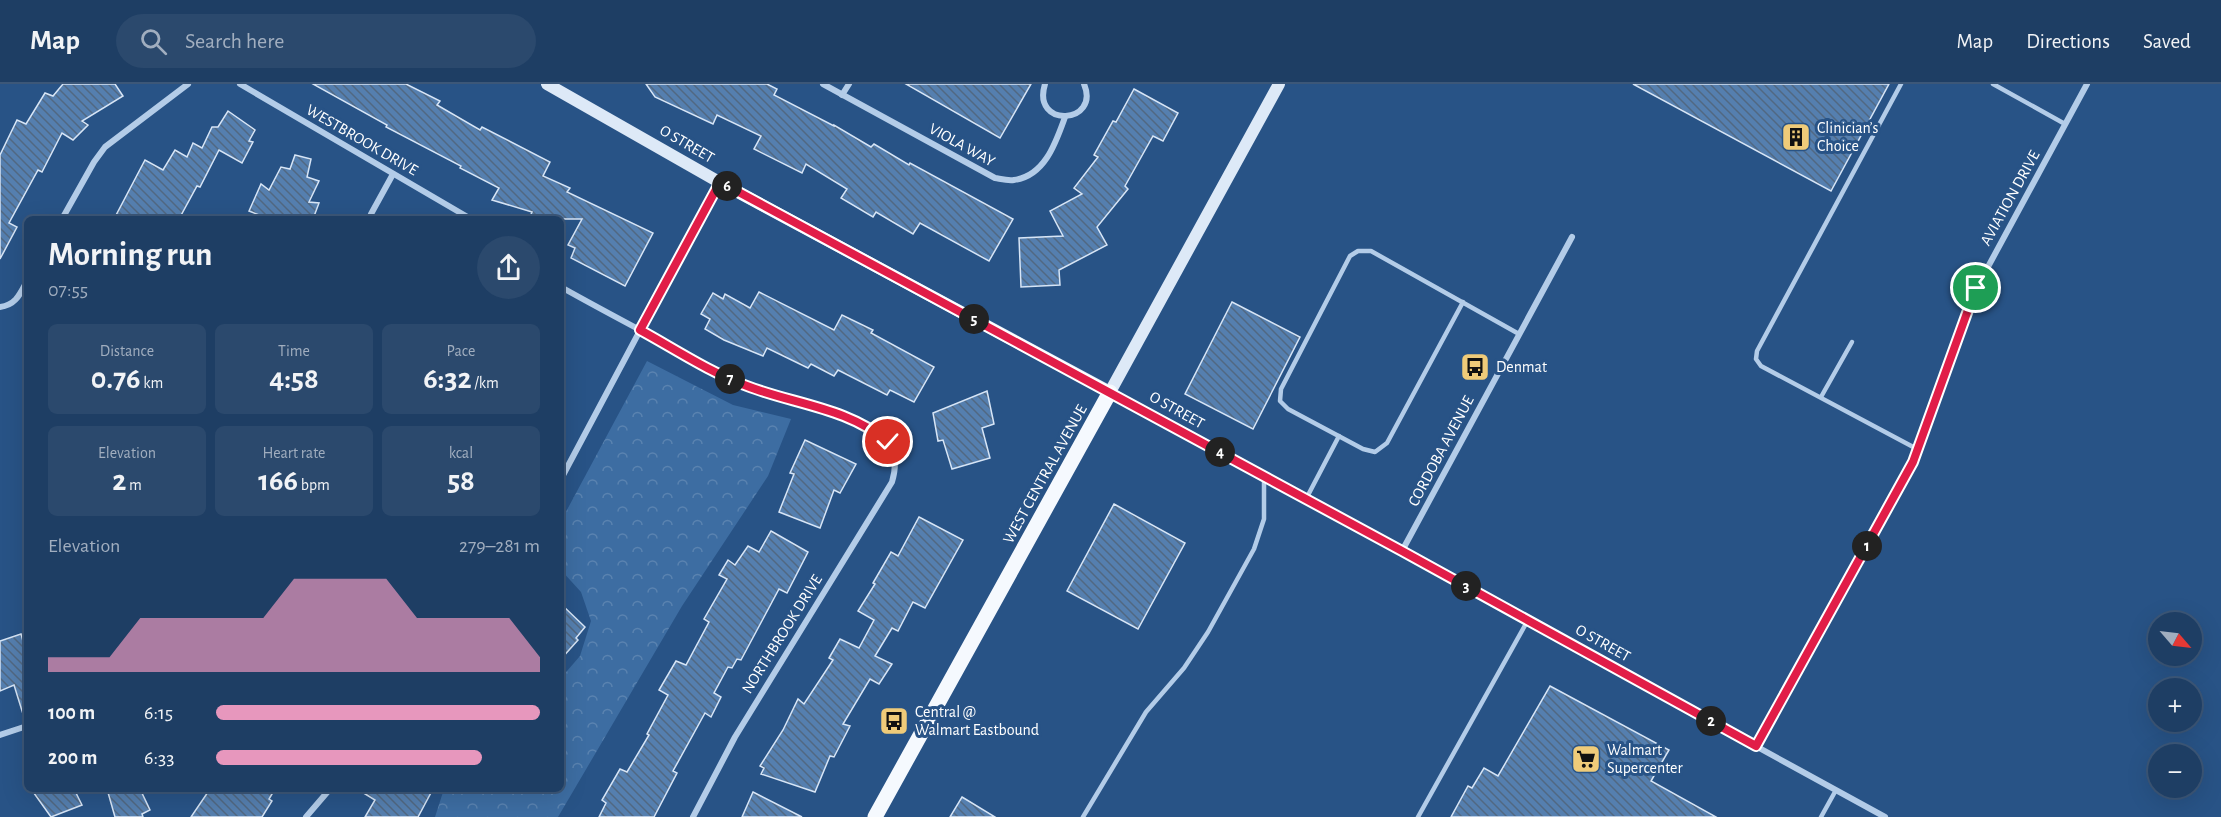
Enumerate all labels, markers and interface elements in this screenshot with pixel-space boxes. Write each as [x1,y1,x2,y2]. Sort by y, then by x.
search box [116,14,536,68]
icon: search [137,25,170,58]
text: Map [30,27,80,55]
text: Search here [185,30,284,52]
text: Map [1957,31,1993,52]
text: Directions [2026,31,2110,52]
text: Saved [2143,31,2191,52]
street label: WESTBROOK DRIVE [303,102,421,179]
street label: VIOLA WAY [926,120,998,170]
place label: Clinician’s Choice [1817,120,1878,154]
building icon: Clinician’s Choice [1780,121,1812,153]
street label: O STREET [657,122,717,166]
street label: AVIATION DRIVE [1977,147,2043,248]
pin: 6 [712,171,742,201]
text: 6 [723,178,731,194]
button: share [477,236,540,299]
text: Morning run [48,239,212,272]
pin [1950,262,2001,313]
icon: arrive [1959,271,1992,304]
text: 07:55 [48,280,88,300]
pin: 5 [959,304,989,334]
text: 5 [971,311,977,327]
text: Distance [100,343,154,359]
text: Time [278,343,310,359]
text: Pace [447,343,475,359]
bus stop icon: Denmat [1459,351,1491,383]
place label: Denmat [1496,359,1547,375]
text: 0.76 [91,364,141,394]
text: 4:58 [269,364,319,394]
text: 6:32 [423,364,472,394]
pin: 7 [715,364,745,394]
text: 7 [727,371,733,387]
text: km [141,375,163,391]
text: /km [472,375,499,391]
street label: O STREET [1147,388,1207,432]
street label: CORDOBA AVENUE [1405,393,1477,509]
street label: WEST CENTRAL AVENUE [1000,402,1090,546]
pin [862,416,913,467]
icon: check [871,425,904,458]
pin: 4 [1205,437,1235,467]
text: 4 [1216,444,1224,460]
text: Elevation [98,445,156,461]
text: Heart rate [263,445,325,461]
text: kcal [449,445,473,461]
text: 2 [112,466,126,496]
text: 166 [258,466,298,496]
text: 58 [447,466,475,496]
text: m [126,477,142,493]
text: bpm [298,477,330,493]
pin: 1 [1852,531,1882,561]
text: Elevation [48,536,120,556]
text: 279–281 m [459,536,540,556]
text: 1 [1864,538,1870,554]
street label: NORTHBROOK DRIVE [739,571,825,696]
pin: 3 [1451,571,1481,601]
text: 3 [1463,578,1469,594]
north arrow [2148,612,2202,666]
map controls [2148,612,2202,798]
street label: O STREET [1573,621,1633,665]
button: + [2148,678,2202,732]
text: 100 m [48,703,95,723]
text: 6:15 [144,703,173,723]
place label: Central @ Walmart Eastbound [915,704,1039,738]
bus stop icon: Central @ Walmart Eastbound [878,705,910,737]
pin: 2 [1696,706,1726,736]
text: 2 [1707,713,1715,729]
place label: Walmart Supercenter [1607,742,1683,776]
supermarket icon: Walmart Supercenter [1570,743,1602,775]
button: − [2148,744,2202,798]
text: 200 m [48,748,97,768]
text: 6:33 [144,748,174,768]

